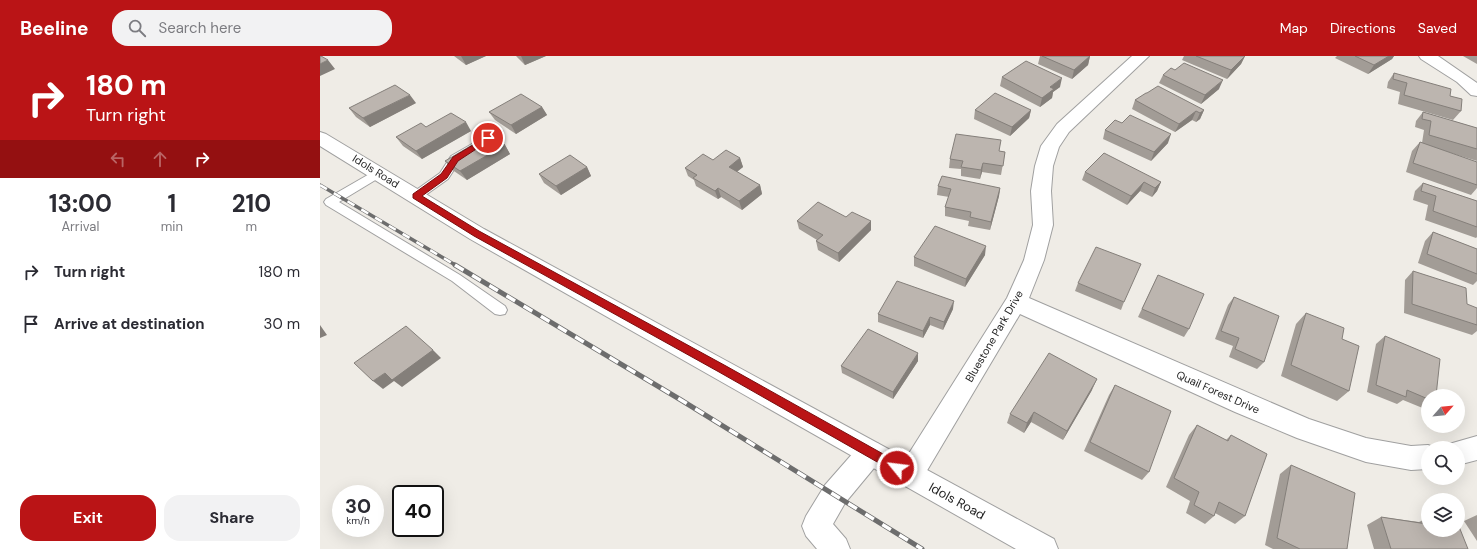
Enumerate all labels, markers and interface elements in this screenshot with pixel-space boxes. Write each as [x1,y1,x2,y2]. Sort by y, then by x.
search box [112,10,392,46]
text: Beeline [20,16,88,41]
icon: search [126,17,148,39]
text: Search here [158,18,241,38]
text: Map [1280,19,1308,37]
text: Directions [1330,19,1396,37]
text: Saved [1418,19,1457,37]
text: 180 m [86,67,167,104]
icon: right [20,72,72,124]
text: Turn right [86,103,166,127]
pin [471,121,505,155]
icon: arrive [477,127,499,149]
icon: left [107,148,129,170]
icon: ahead [149,148,171,170]
icon: right [191,148,213,170]
street label: Idols Road [350,151,402,191]
text: 13:00 [49,188,112,219]
text: 1 [167,188,176,219]
text: 210 [232,188,271,219]
text: Arrival [61,218,99,235]
text: min [161,218,183,235]
text: m [246,218,257,235]
icon: right [20,261,42,283]
text: Turn right [54,262,125,282]
text: 180 m [259,262,300,282]
street label: Bluestone Park Drive [962,288,1026,384]
icon: arrive [20,313,42,335]
text: Arrive at destination [54,314,205,334]
text: 30 m [264,314,300,334]
street label: Quail Forest Drive [1174,367,1262,417]
north arrow [1421,389,1465,433]
map controls [1421,389,1465,537]
button: search [1421,441,1465,485]
position arrow [876,447,918,489]
street label: Idols Road [926,479,988,523]
speed limit sign: 40 [392,485,444,537]
text: 30 [345,493,371,519]
button: layers [1421,493,1465,537]
button: Exit [20,495,156,541]
button: Share [164,495,300,541]
text: km/h [346,514,370,527]

